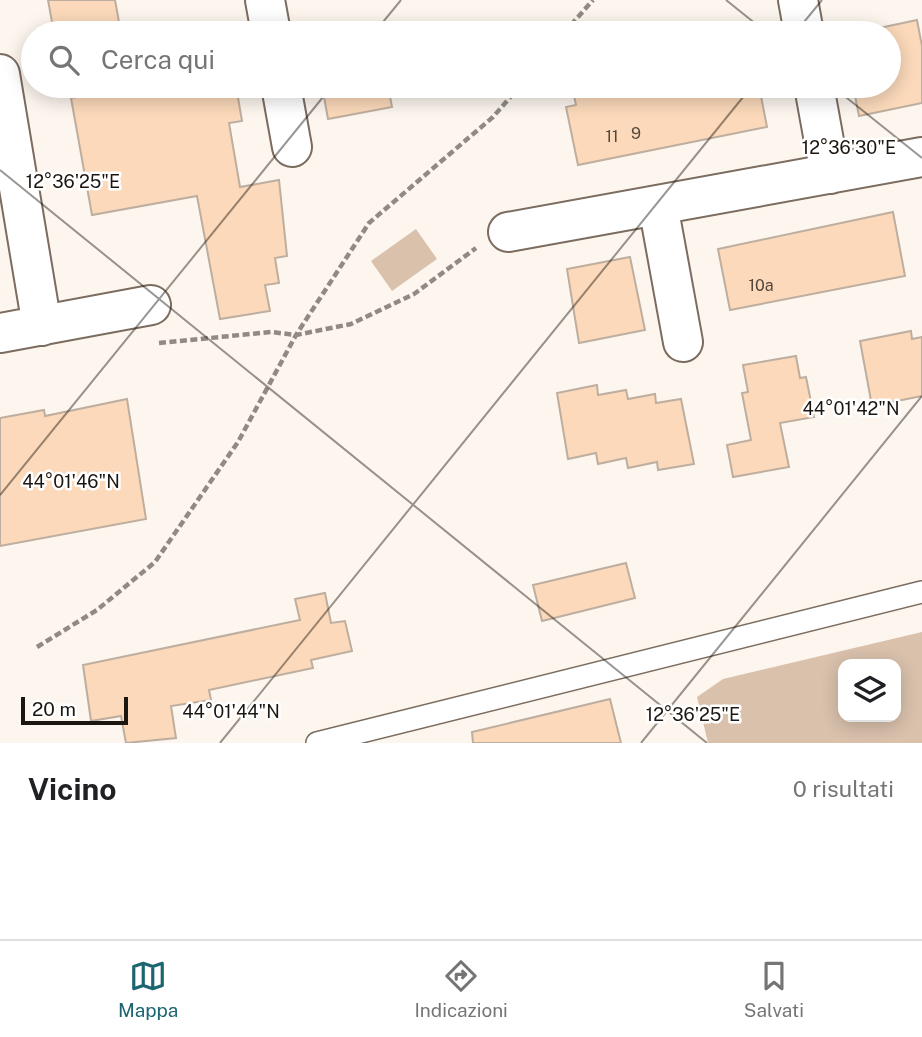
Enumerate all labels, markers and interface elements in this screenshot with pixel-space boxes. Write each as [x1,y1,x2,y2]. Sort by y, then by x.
search box [21,21,901,98]
icon: search [45,41,83,79]
text: Cerca qui [101,44,215,75]
house number: 9 [631,124,641,143]
house number: 11 [605,127,619,146]
text: 12°36'30"E [802,137,896,158]
text: 12°36'25"E [26,171,120,192]
house number: 10a [748,276,774,295]
text: 44°01'42"N [802,398,900,419]
text: 44°01'46"N [22,471,120,492]
map controls [838,659,901,722]
button: layers [838,659,901,722]
scale bar [21,694,128,726]
text: 20 m [32,698,76,720]
text: 44°01'44"N [182,701,280,722]
text: 12°36'25"E [646,704,740,725]
text: Vicino [28,771,117,807]
text: 0 risultati [793,775,894,802]
tab: Mappa [118,957,178,1021]
tab: Indicazioni [414,957,508,1021]
tab: Salvati [744,957,804,1021]

